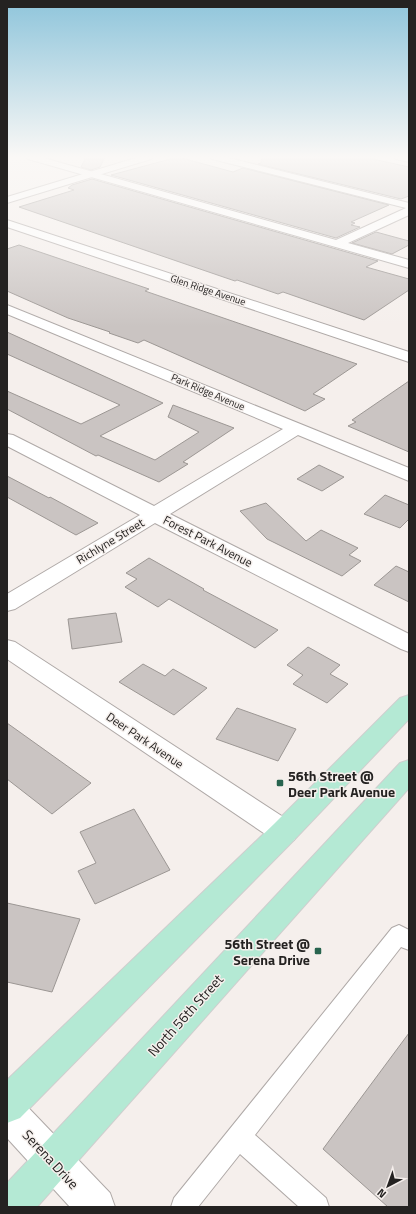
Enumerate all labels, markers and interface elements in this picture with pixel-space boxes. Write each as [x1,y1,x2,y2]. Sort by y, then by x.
street label: Glen Ridge Avenue [168,271,248,309]
street label: Park Ridge Avenue [169,370,247,414]
street label: Forest Park Avenue [160,510,256,572]
street label: Richlyne Street [72,513,148,569]
street label: Deer Park Avenue [102,707,188,773]
place label: 56th Street @ Deer Park Avenue [288,765,395,802]
marker: 56th Street @ Deer Park Avenue [275,778,285,788]
place label: 56th Street @ Serena Drive [224,933,310,970]
marker: 56th Street @ Serena Drive [313,946,323,956]
street label: North 56th Street [142,969,228,1061]
street label: Serena Drive [18,1125,84,1193]
north arrow [368,1166,408,1206]
text: N [373,1185,390,1202]

